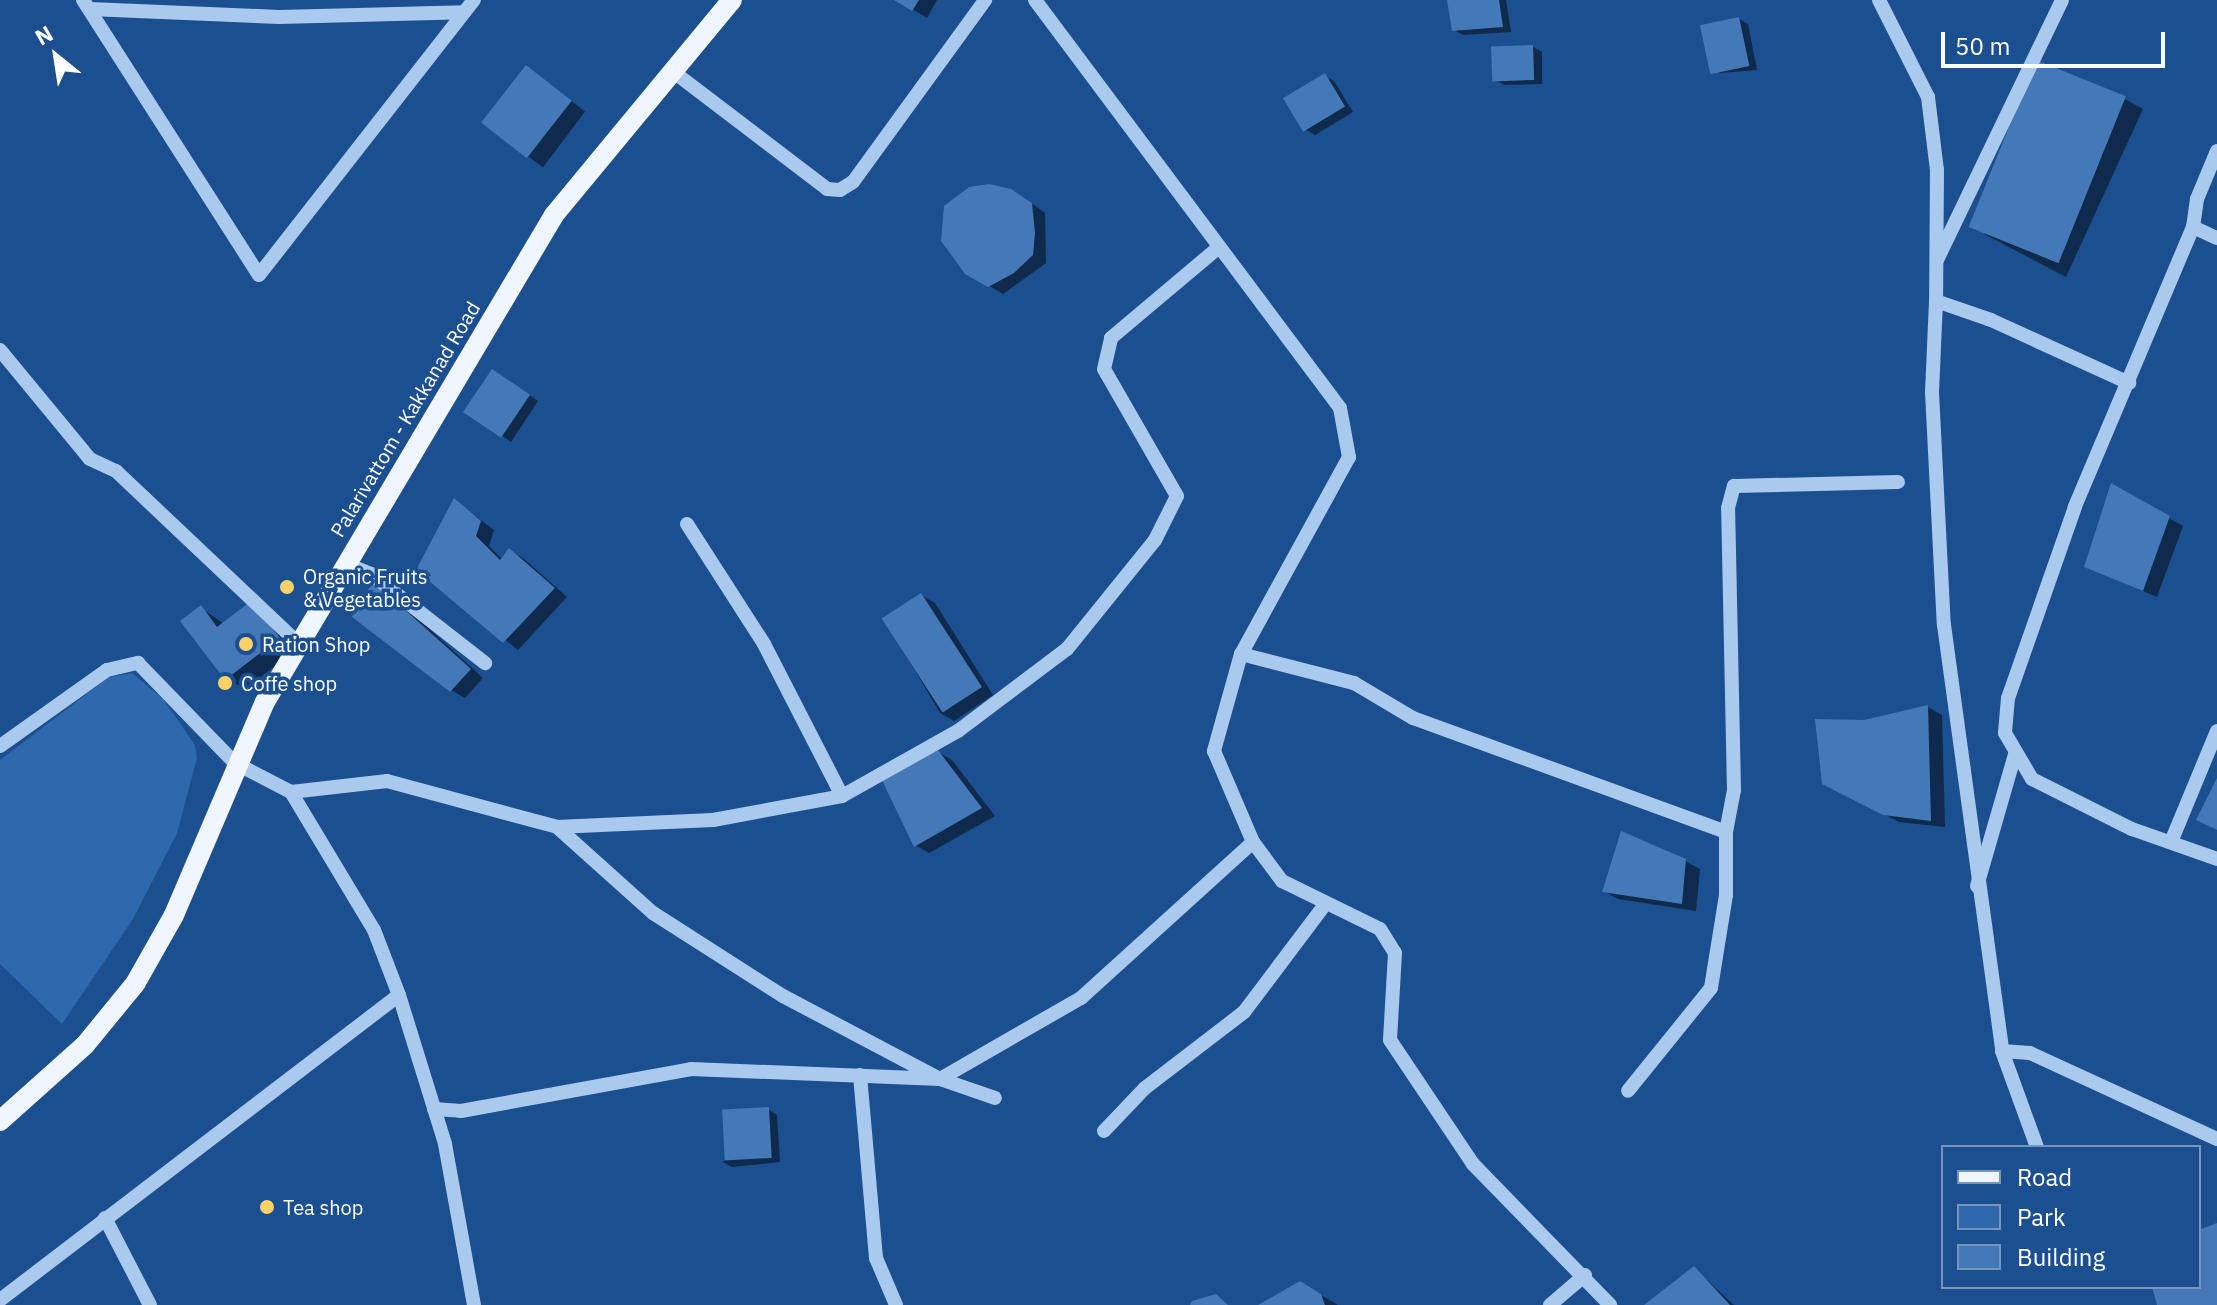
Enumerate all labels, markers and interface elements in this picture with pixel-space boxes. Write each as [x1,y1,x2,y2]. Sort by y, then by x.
north arrow [16,16,96,96]
scale bar [1945,16,2169,66]
text: N [30,18,58,51]
text: 50 m [1955,30,2010,62]
street label: Palarivattom - Kakkanad Road [325,297,485,541]
place label: Organic Fruits & Vegetables [303,564,428,611]
marker: Organic Fruits & Vegetables [278,578,296,596]
place label: Ration Shop [262,632,370,656]
marker: Ration Shop [237,635,255,653]
place label: Coffe shop [241,671,337,695]
marker: Coffe shop [216,674,234,692]
legend [1941,1145,2201,1289]
text: Road [2017,1161,2072,1193]
place label: Tea shop [283,1195,363,1219]
marker: Tea shop [258,1198,276,1216]
text: Park [2017,1201,2066,1233]
text: Building [2017,1241,2105,1273]

